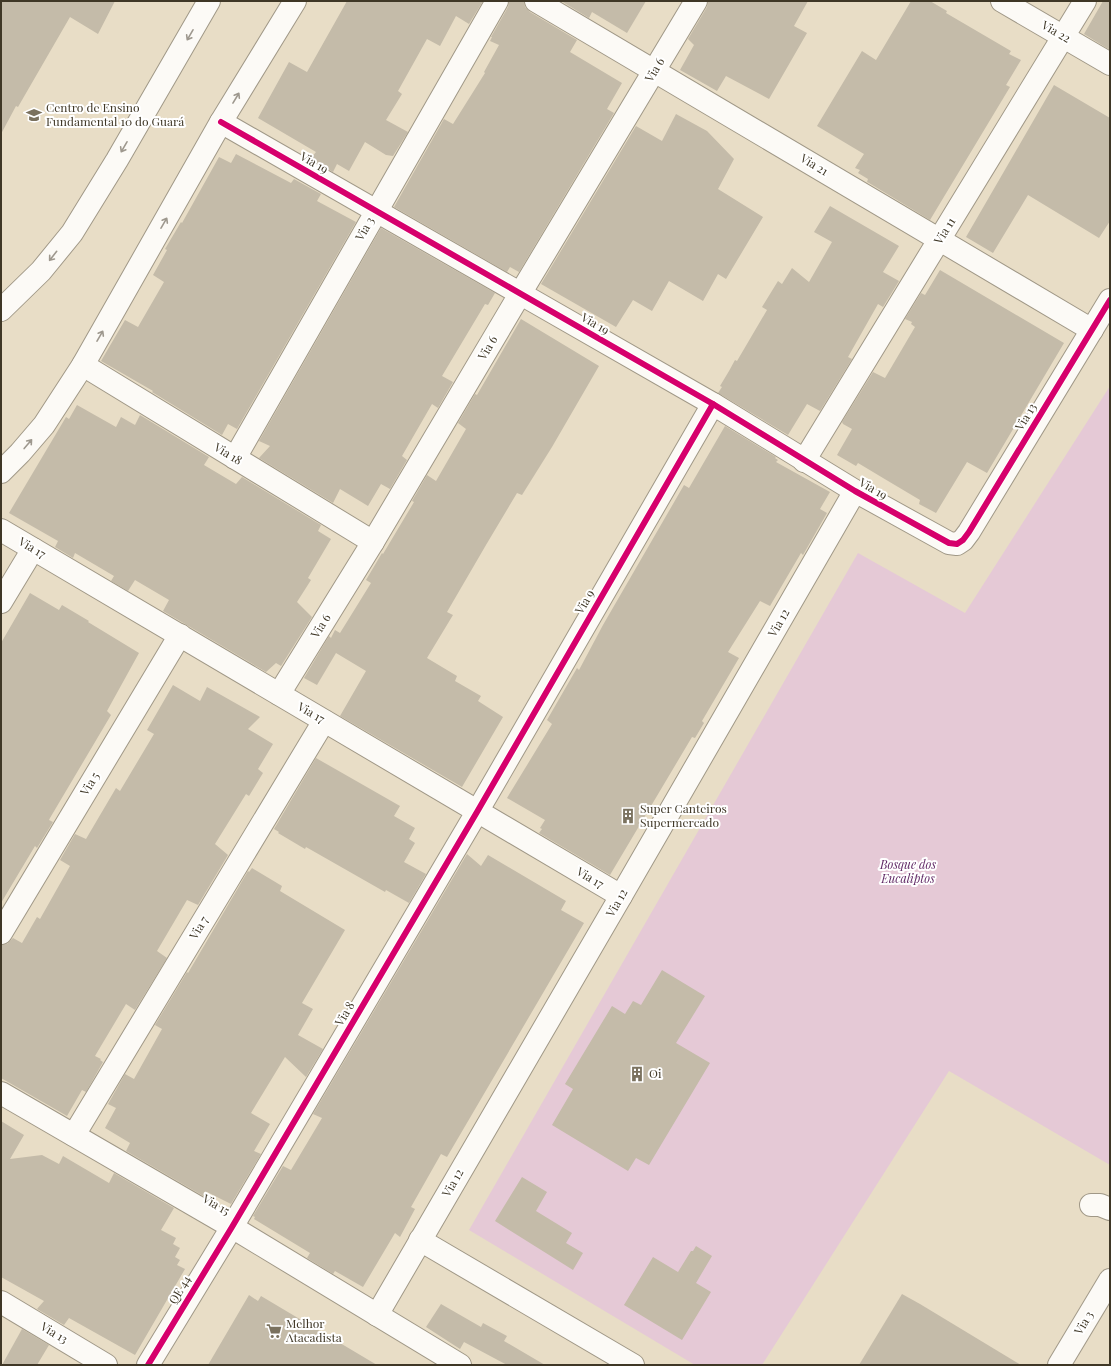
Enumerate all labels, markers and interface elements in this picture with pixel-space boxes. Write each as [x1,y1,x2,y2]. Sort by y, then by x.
street label: Via 22 [1038,16,1074,46]
one-way arrow [185,29,193,41]
street label: Via 6 [640,54,668,86]
one-way arrow [232,92,240,104]
place label: Centro de Ensino Fundamental 10 do Guará [46,99,184,129]
school or university icon: Centro de Ensino Fundamental 10 do Guará [25,106,43,124]
one-way arrow [120,141,128,153]
street label: Via 19 [297,147,332,177]
street label: Via 21 [797,149,832,179]
street label: Via 3 [350,214,377,244]
street label: Via 11 [929,214,959,248]
one-way arrow [161,217,168,229]
one-way arrow [49,250,58,261]
street label: Via 19 [578,308,613,338]
one-way arrow [96,330,104,342]
street label: Via 6 [473,332,501,364]
street label: Via 13 [1010,400,1040,434]
one-way arrow [23,438,32,449]
street label: Via 18 [211,438,246,468]
street label: Via 19 [856,473,891,503]
street label: Via 17 [15,532,49,562]
street label: Via 9 [570,586,597,617]
street label: Via 12 [763,605,793,640]
street label: Via 6 [306,610,334,641]
street label: Via 17 [294,697,328,726]
street label: Via 5 [75,769,102,799]
place label: Super Canteiros Supermercado [640,800,727,830]
building icon: Super Canteiros Supermercado [619,807,637,825]
park label: Bosque dos Eucaliptos [879,856,936,886]
street label: Via 17 [573,862,607,892]
street label: Via 12 [601,885,631,920]
street label: Via 7 [184,913,211,943]
street label: Via 8 [330,998,358,1030]
building icon: Oi [628,1065,646,1083]
place label: Oi [649,1065,662,1081]
street label: Via 12 [437,1165,467,1200]
street label: Via 15 [199,1189,233,1218]
street label: QE 44 [164,1272,194,1307]
street label: Via 3 [1069,1308,1096,1338]
place label: Melhor Atacadista [285,1315,342,1345]
street label: Via 13 [37,1317,71,1347]
supermarket icon: Melhor Atacadista [265,1322,283,1340]

